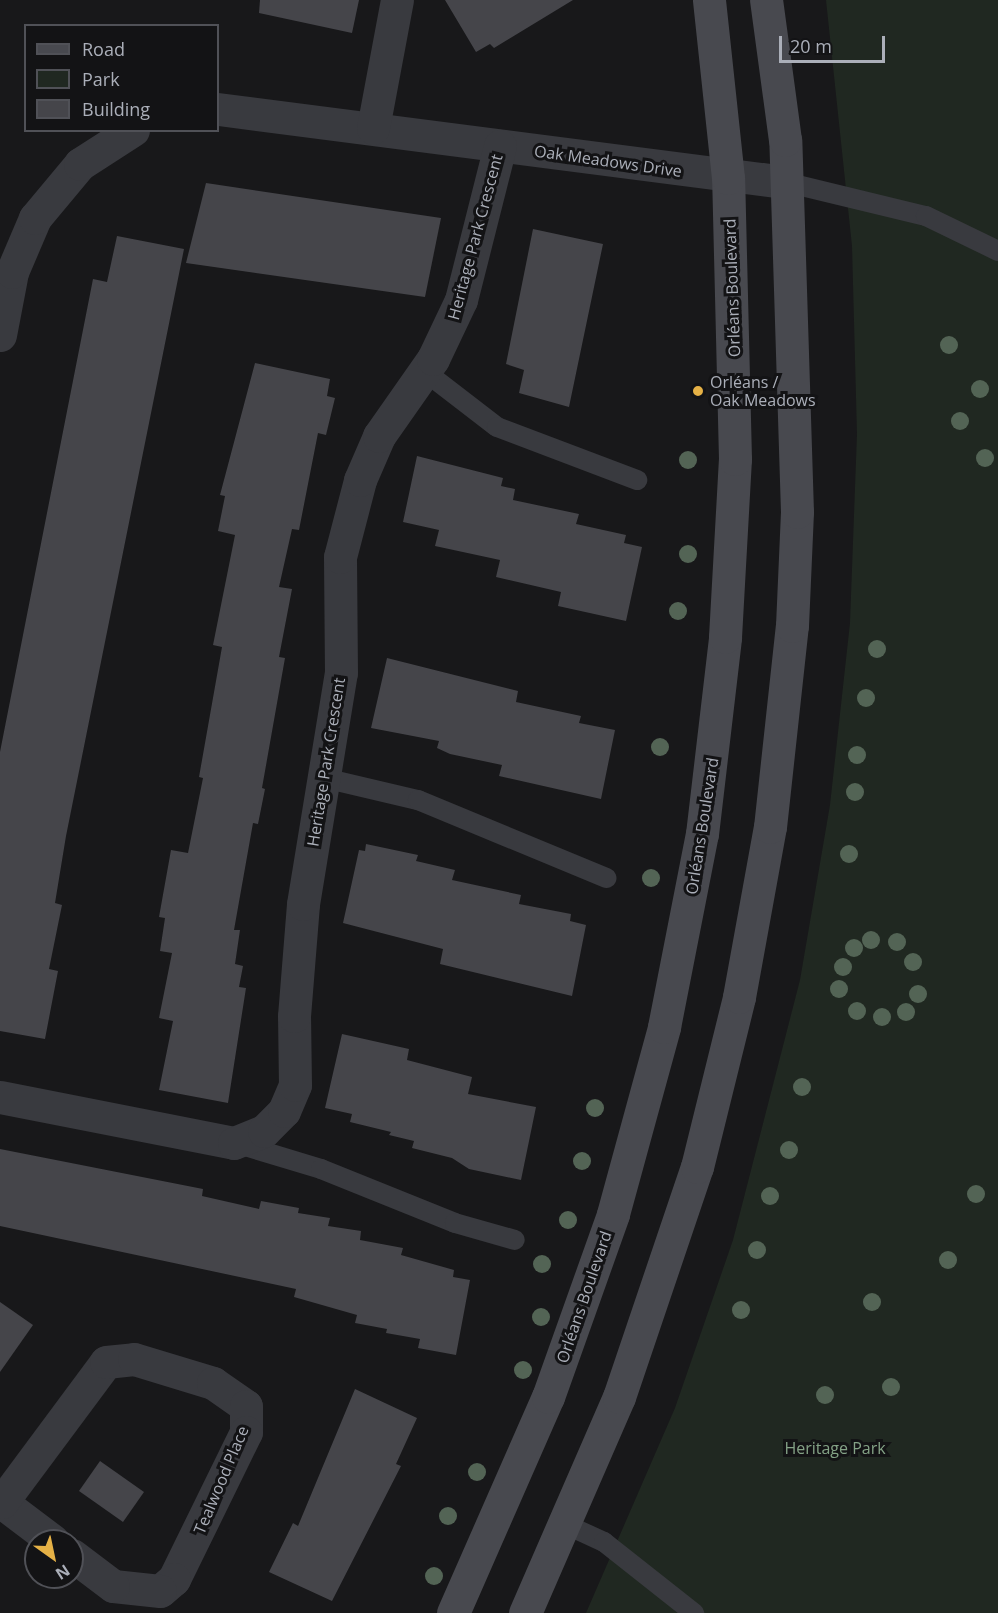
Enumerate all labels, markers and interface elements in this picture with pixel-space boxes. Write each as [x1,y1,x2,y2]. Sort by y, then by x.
legend [24,24,219,132]
scale bar [782,24,888,62]
text: 20 m [790,34,832,58]
text: Road [82,37,125,61]
text: Park [82,67,120,91]
text: Building [82,97,150,121]
street label: Oak Meadows Drive [533,141,683,181]
street label: Heritage Park Crescent [444,152,506,322]
street label: Orléans Boulevard [720,218,744,358]
place label: Orléans / Oak Meadows [710,372,816,410]
marker: Orléans / Oak Meadows [691,384,705,398]
street label: Heritage Park Crescent [303,676,349,848]
street label: Orléans Boulevard [682,756,722,896]
street label: Orléans Boulevard [552,1228,616,1366]
street label: Tealwood Place [190,1423,252,1537]
park label: Heritage Park [784,1438,886,1458]
north arrow [24,1529,84,1589]
text: N [51,1560,74,1585]

